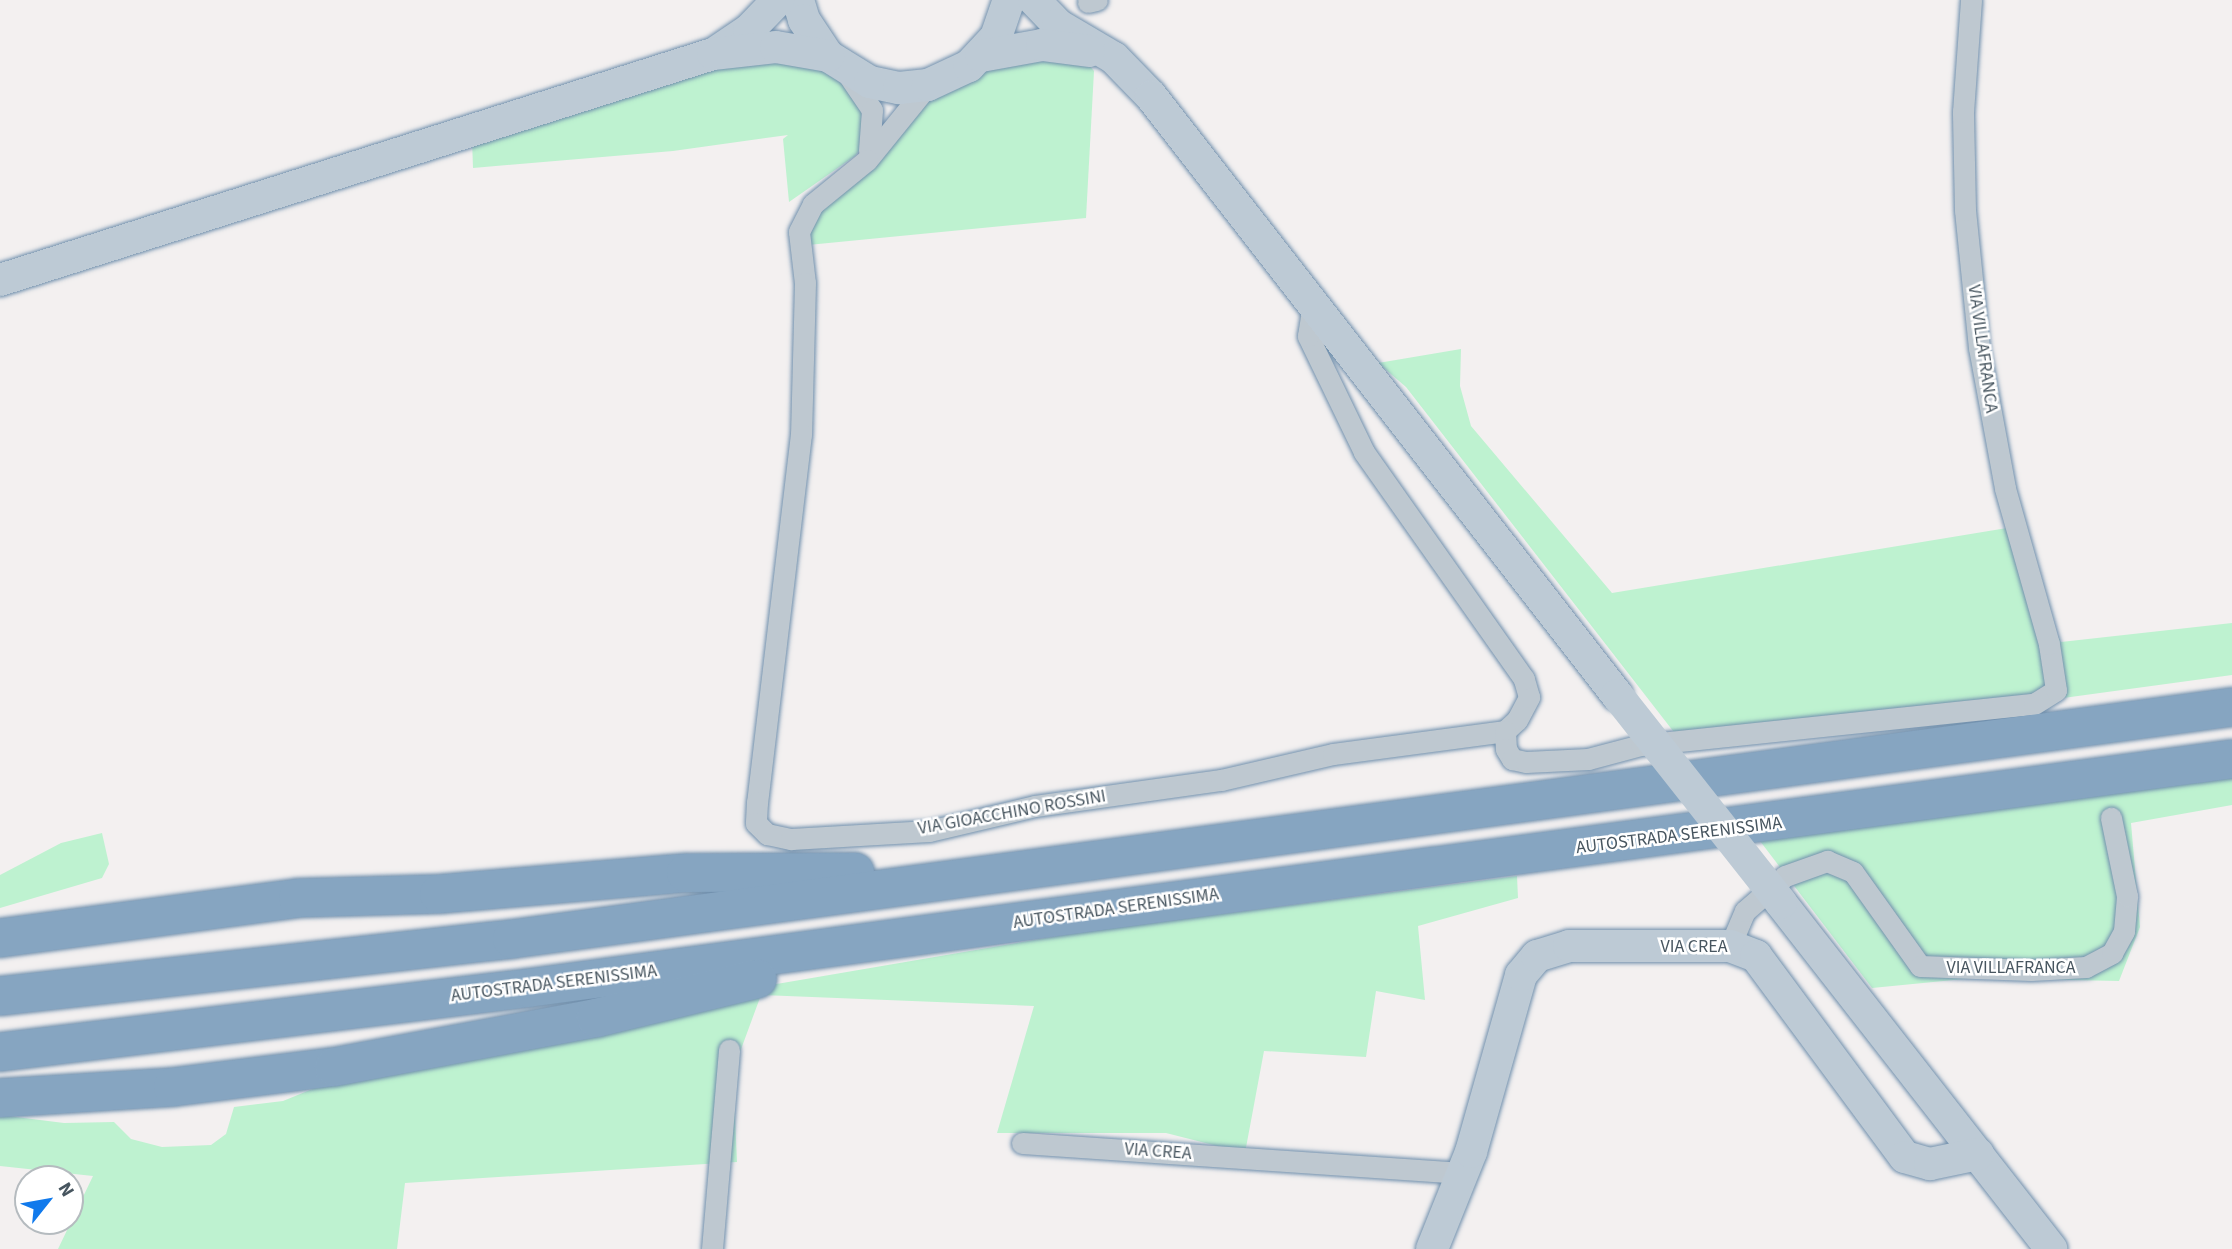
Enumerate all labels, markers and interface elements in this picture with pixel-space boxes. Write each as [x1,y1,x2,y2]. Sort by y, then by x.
street label: VIA VILLAFRANCA [1962,284,2002,414]
street label: VIA GIOACCHINO ROSSINI [916,786,1108,840]
street label: AUTOSTRADA SERENISSIMA [1575,813,1783,859]
street label: AUTOSTRADA SERENISSIMA [1012,884,1220,934]
street label: VIA CREA [1660,936,1728,958]
street label: VIA VILLAFRANCA [1946,957,2076,979]
street label: AUTOSTRADA SERENISSIMA [450,961,658,1007]
street label: VIA CREA [1124,1139,1192,1165]
north arrow [14,1165,84,1235]
text: N [51,1178,81,1202]

